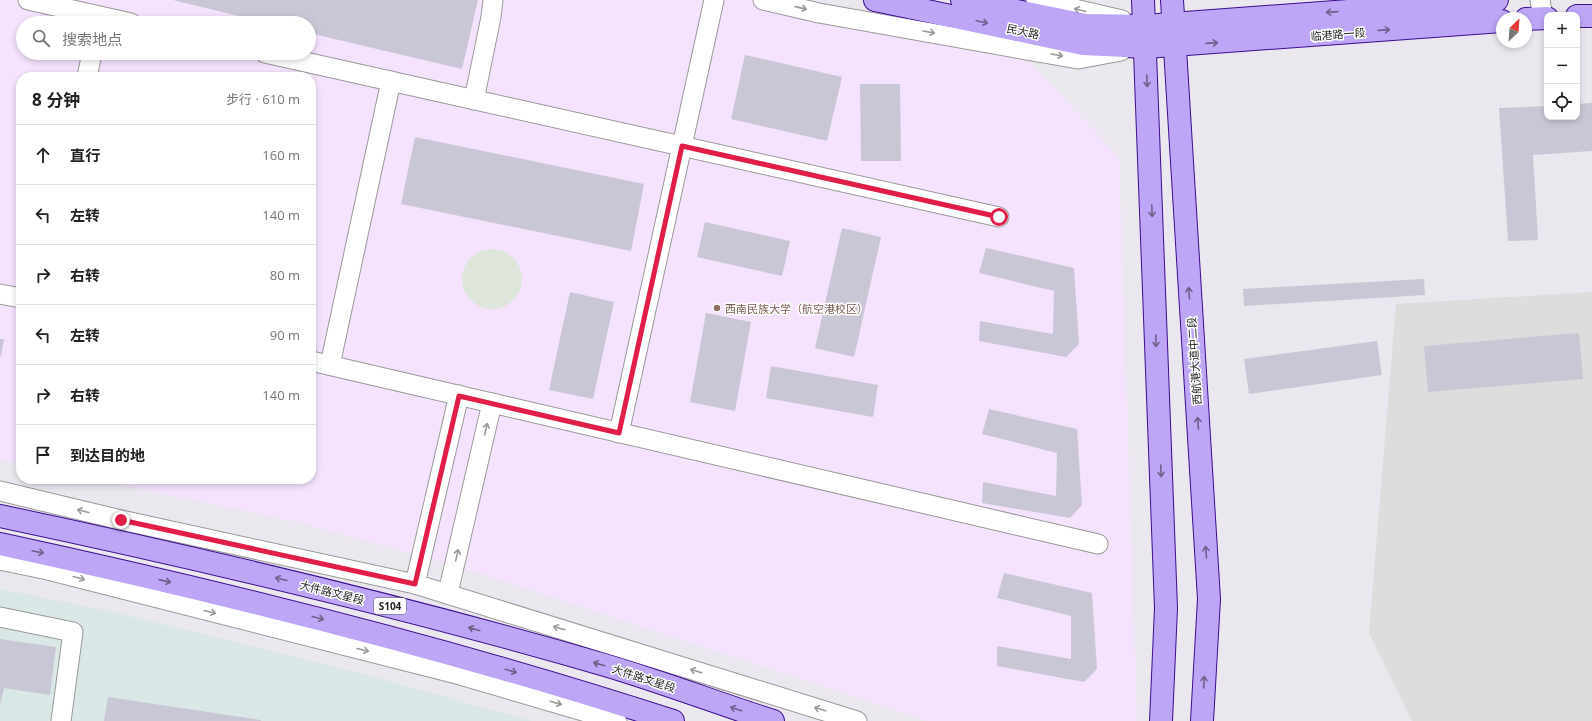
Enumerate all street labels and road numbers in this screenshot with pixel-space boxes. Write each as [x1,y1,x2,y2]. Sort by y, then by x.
street label: 民大路 [1005,20,1041,42]
street label: 临港路一段 [1310,25,1366,43]
street label: 西航港大道中二段 [1183,317,1205,405]
street label: 大件路文星段 [298,577,366,607]
road number: S104 [374,598,406,614]
street label: 大件路文星段 [610,661,678,695]

